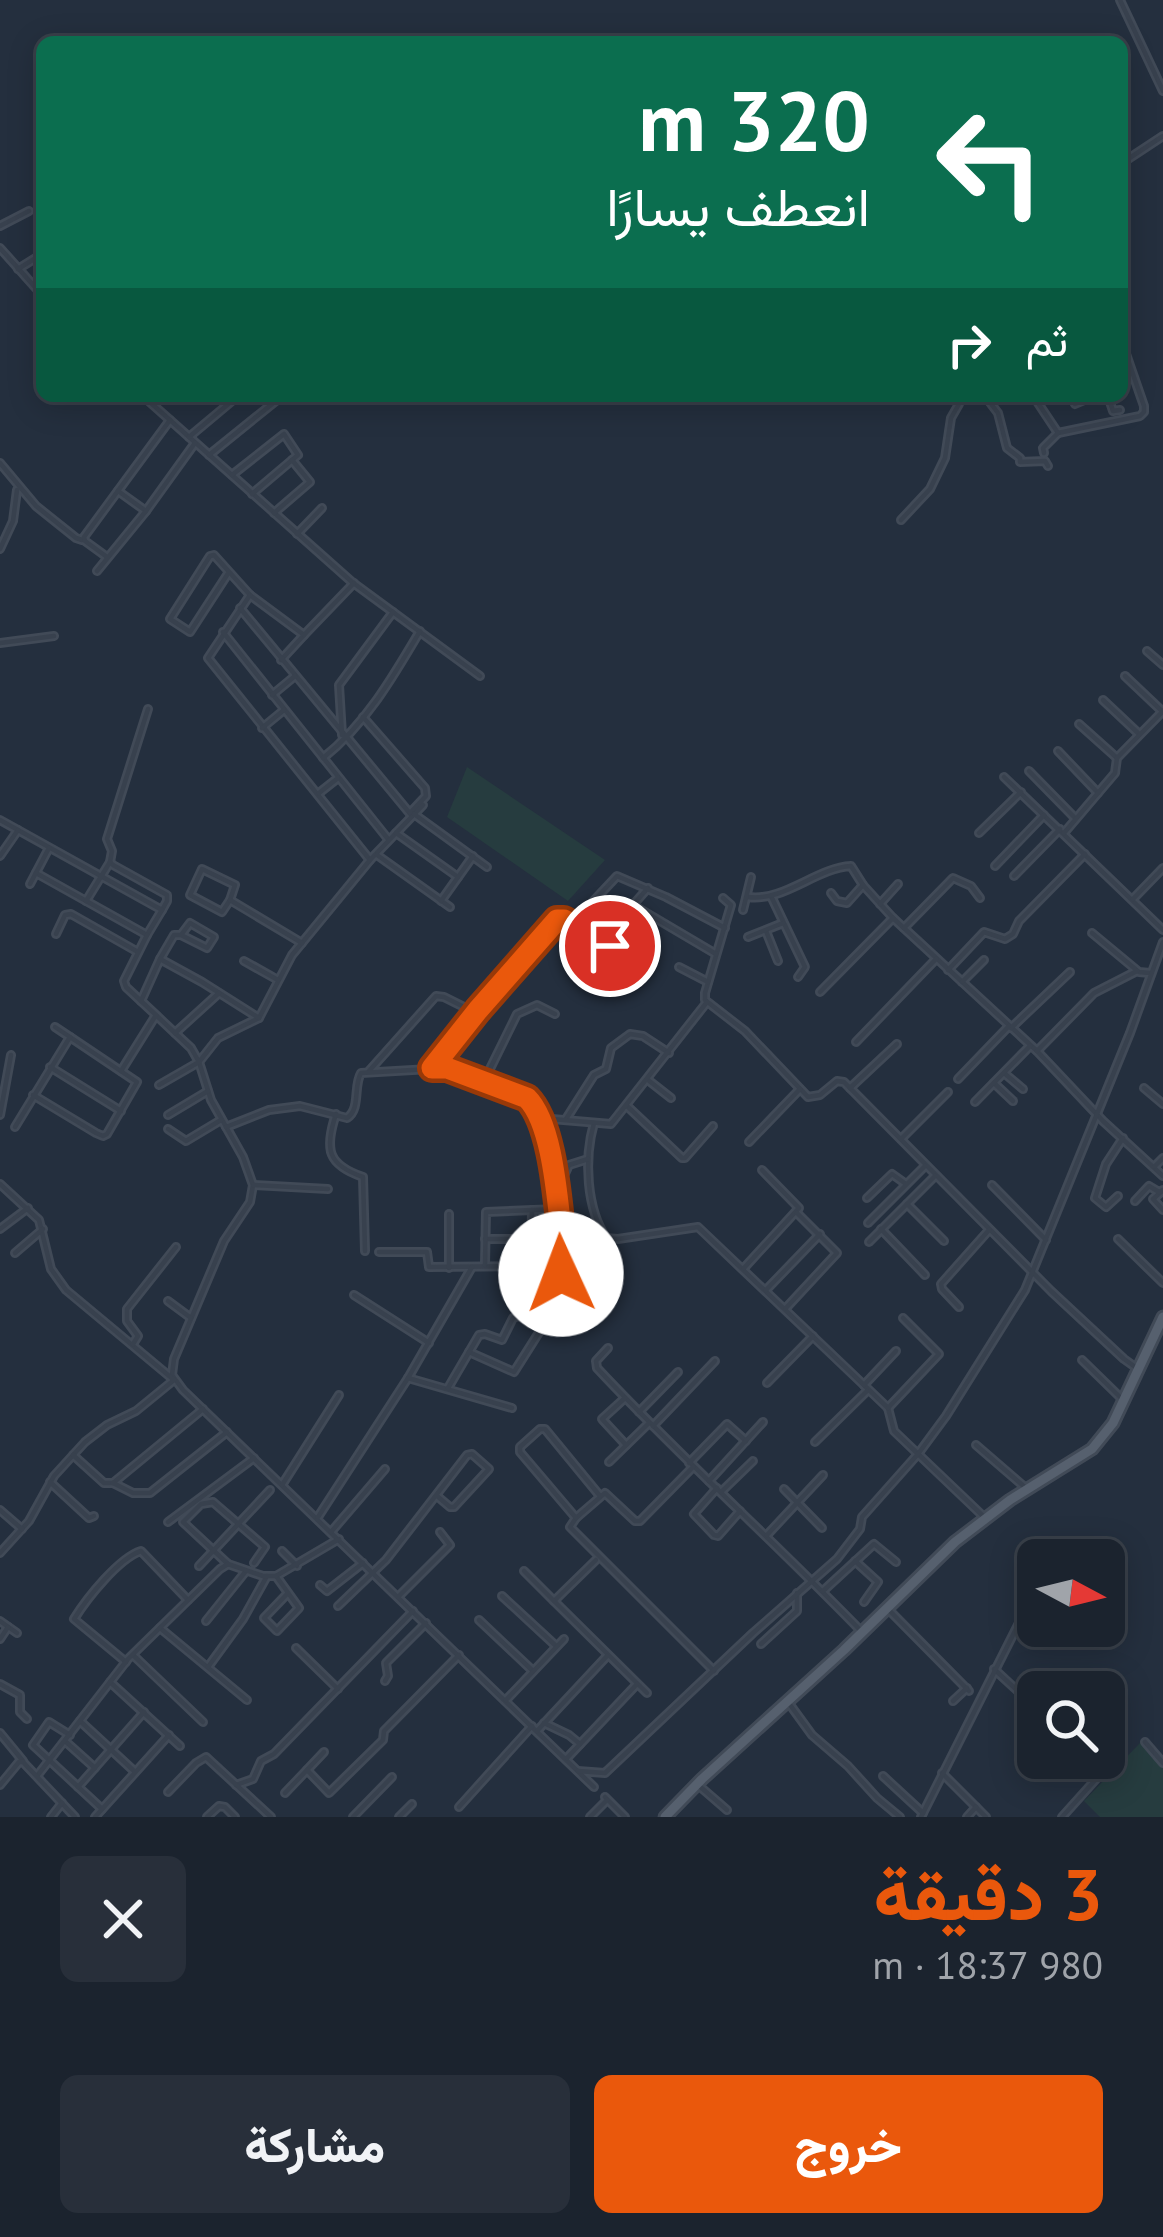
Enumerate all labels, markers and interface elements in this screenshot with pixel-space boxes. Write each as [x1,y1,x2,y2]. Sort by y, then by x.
text: 320 m [638,65,870,174]
icon: left [912,84,1068,240]
text: انعطف يسارًا [606,171,870,241]
text: ثم [1026,310,1068,368]
icon: right [936,312,1002,378]
pin [559,895,661,997]
icon: arrive [577,913,643,979]
position arrow [498,1211,624,1337]
north arrow [1017,1539,1125,1647]
map controls [1017,1539,1125,1779]
button: search [1017,1671,1125,1779]
text: 3 دقيقة [873,1847,1103,1940]
button: close [60,1856,186,1982]
text: 980 m · 18:37 [872,1939,1103,1990]
button: مشاركة [60,2075,570,2213]
button: خروج [594,2075,1103,2213]

